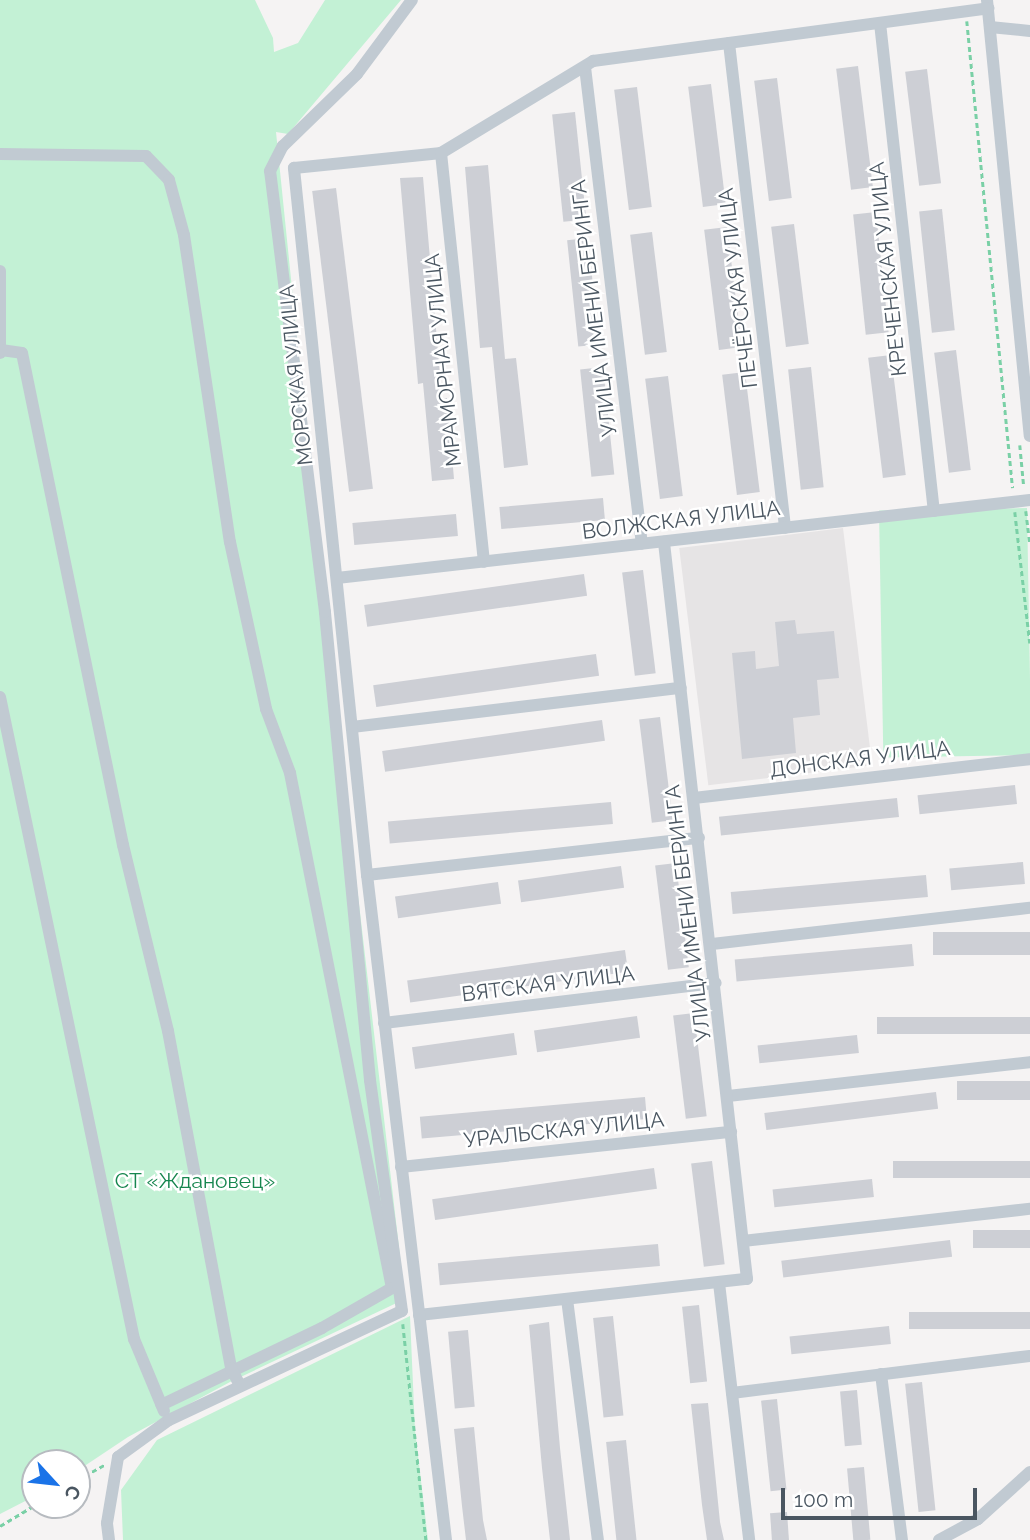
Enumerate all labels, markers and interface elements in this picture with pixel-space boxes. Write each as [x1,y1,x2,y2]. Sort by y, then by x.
street label: КРЕЧЕНСКАЯ УЛИЦА [864,161,912,377]
street label: УЛИЦА ИМЕНИ БЕРИНГА [566,178,622,438]
street label: ПЕЧЁРСКАЯ УЛИЦА [713,186,763,390]
street label: МРАМОРНАЯ УЛИЦА [419,252,467,468]
street label: МОРСКАЯ УЛИЦА [274,283,318,467]
street label: ВОЛЖСКАЯ УЛИЦА [581,495,781,545]
street label: ДОНСКАЯ УЛИЦА [768,735,952,783]
street label: УЛИЦА ИМЕНИ БЕРИНГА [660,783,716,1043]
street label: ВЯТСКАЯ УЛИЦА [460,961,636,1007]
street label: УРАЛЬСКАЯ УЛИЦА [462,1107,666,1153]
park label: СТ «Ждановец» [114,1168,276,1194]
north arrow [21,1449,91,1519]
scale bar [785,1474,981,1518]
text: С [60,1482,86,1503]
text: 100 m [794,1487,853,1512]

